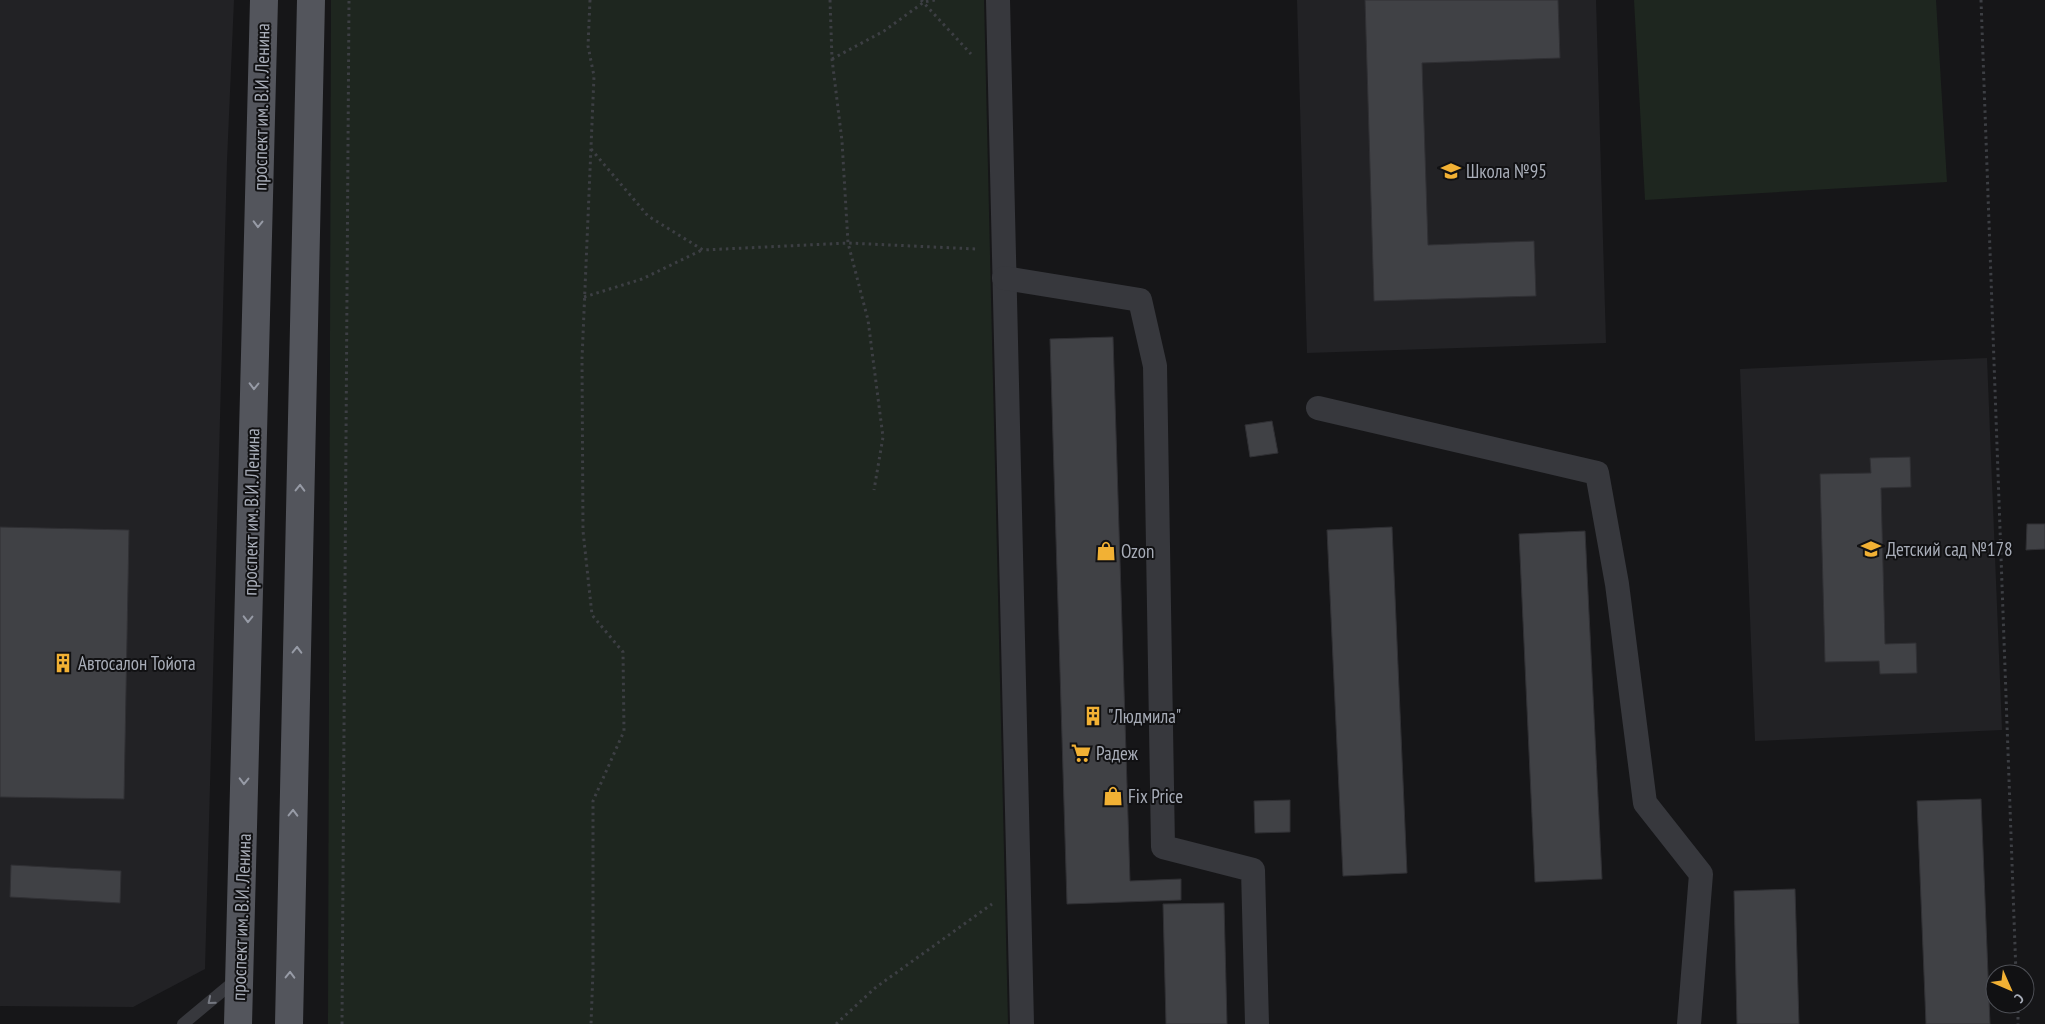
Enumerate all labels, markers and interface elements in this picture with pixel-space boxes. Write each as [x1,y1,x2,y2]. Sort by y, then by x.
street label: проспект им. В.И. Ленина [248,23,274,191]
place label: Школа №95 [1466,159,1547,183]
school or university icon: Школа №95 [1440,160,1462,182]
one-way arrow [253,220,264,228]
one-way arrow [249,382,260,390]
street label: проспект им. В.И. Ленина [238,428,264,596]
one-way arrow [295,484,306,492]
place label: Детский сад №178 [1886,537,2013,561]
school or university icon: Детский сад №178 [1860,538,1882,560]
place label: Ozon [1121,539,1154,563]
shop icon: Ozon [1095,540,1117,562]
one-way arrow [243,615,254,623]
one-way arrow [292,646,302,654]
place label: Автосалон Тойота [78,651,196,675]
building icon: Автосалон Тойота [52,652,74,674]
place label: "Людмила" [1108,704,1181,728]
building icon: "Людмила" [1082,705,1104,727]
place label: Радеж [1096,741,1139,765]
supermarket icon: Радеж [1070,742,1092,764]
one-way arrow [239,778,249,785]
place label: Fix Price [1128,784,1183,808]
shop icon: Fix Price [1102,785,1124,807]
one-way arrow [288,809,298,816]
street label: проспект им. В.И. Ленина [226,833,256,1001]
north arrow [1985,964,2035,1014]
one-way arrow [284,971,295,979]
text: С [2010,990,2028,1007]
one-way arrow [208,995,217,1003]

